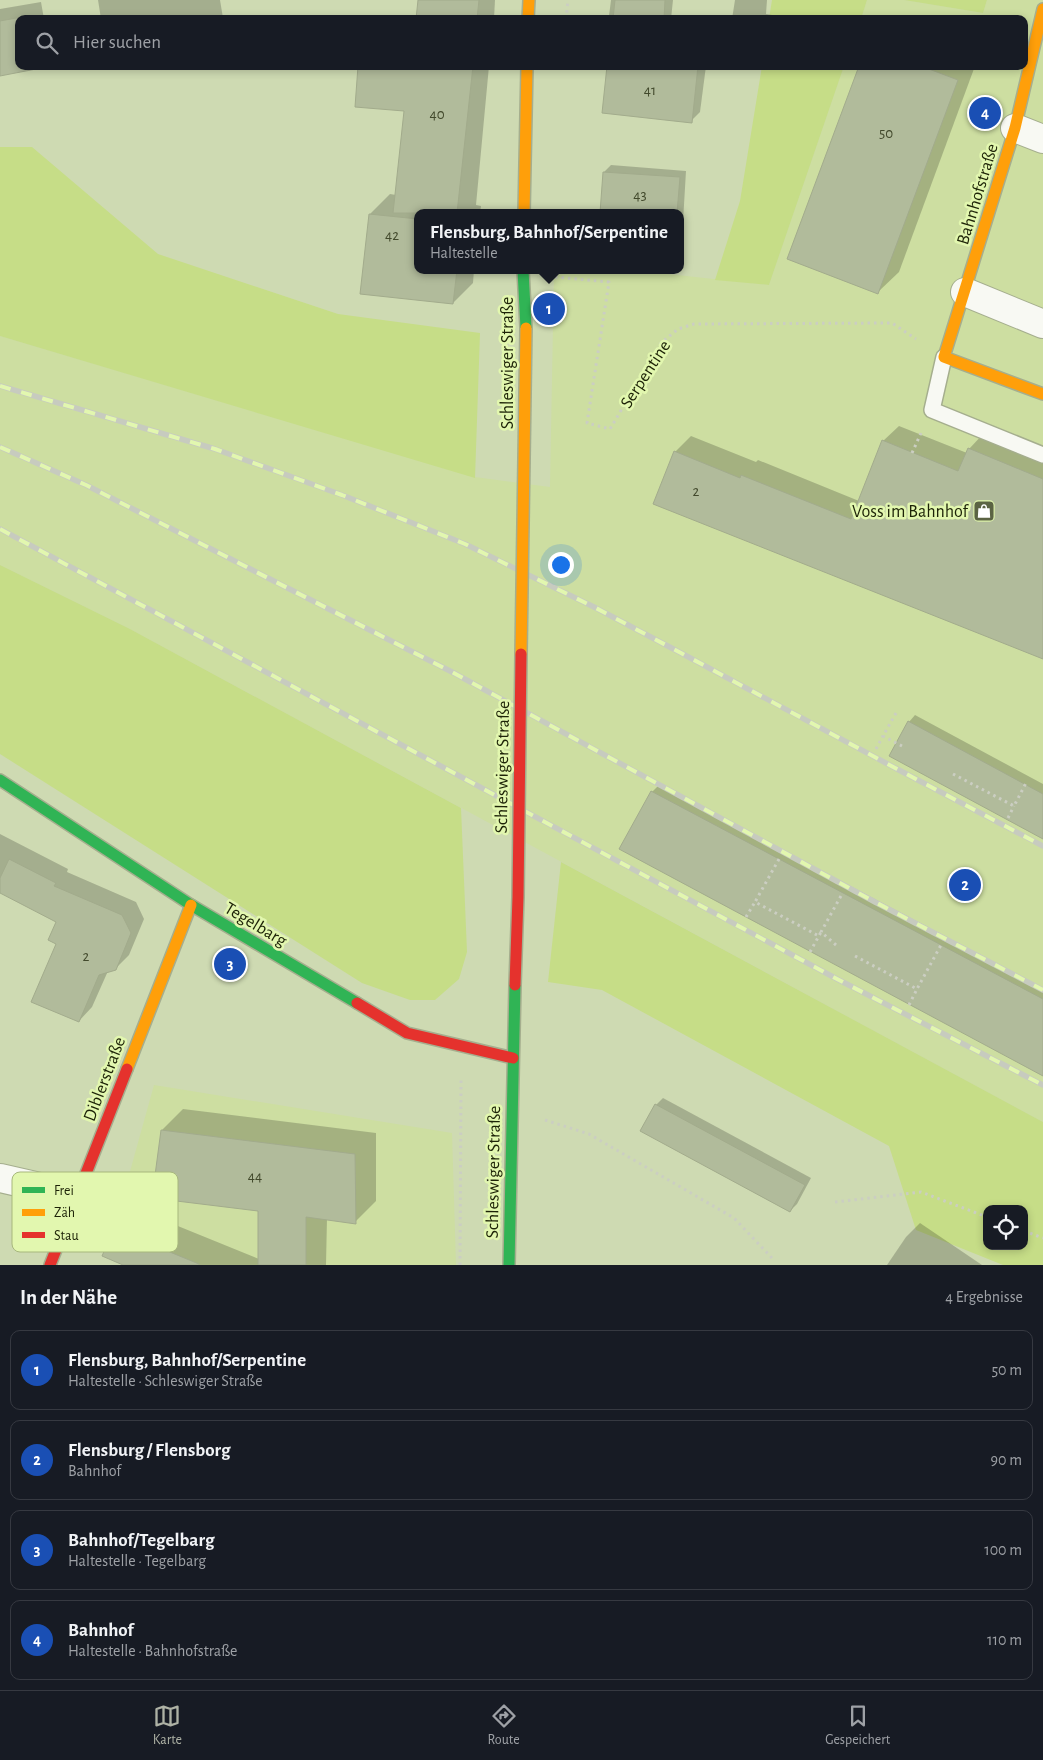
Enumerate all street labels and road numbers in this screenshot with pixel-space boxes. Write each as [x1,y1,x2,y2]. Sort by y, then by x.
street label: Bahnhofstraße [954,142,1002,247]
street label: Schleswiger Straße [499,297,517,429]
street label: Serpentine [617,337,674,412]
street label: Schleswiger Straße [493,701,513,833]
street label: Tegelbarg [221,899,290,951]
street label: Diblerstraße [81,1035,129,1124]
street label: Schleswiger Straße [484,1106,504,1238]

